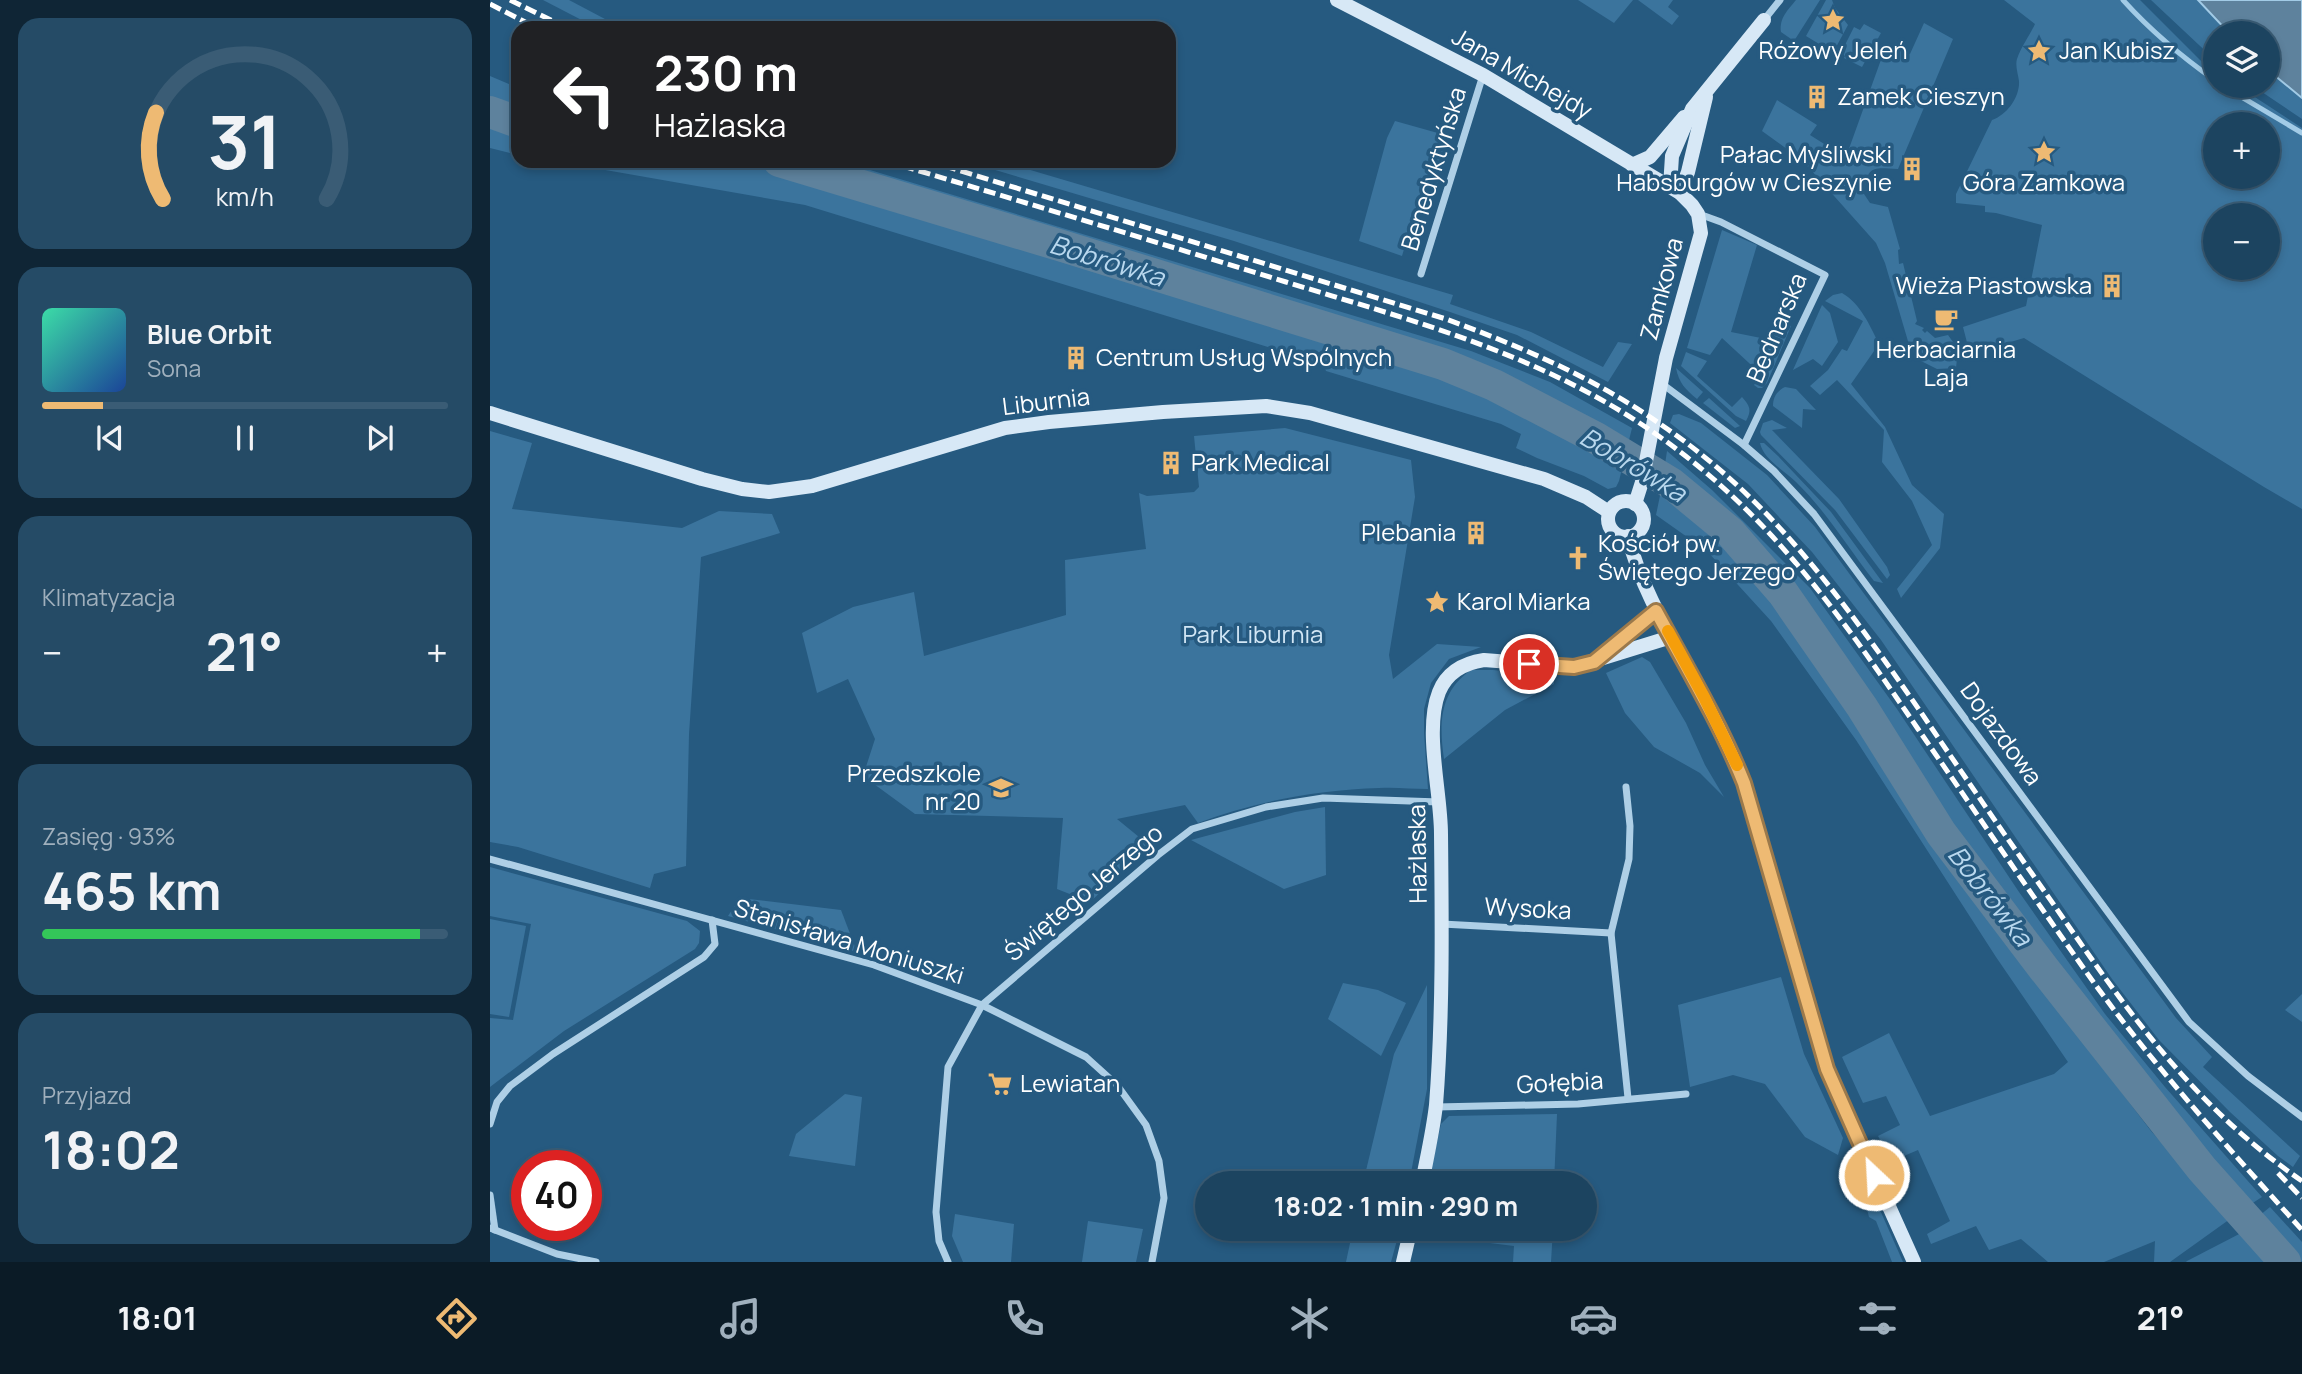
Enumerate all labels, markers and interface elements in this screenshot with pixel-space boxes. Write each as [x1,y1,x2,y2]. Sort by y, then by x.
place icon: Różowy Jeleń [1819,6,1847,34]
street label: Jana Michejdy [1446,19,1599,126]
map controls [2203,21,2280,280]
button: layers [2203,21,2280,98]
place label: Różowy Jeleń [1758,33,1908,66]
place label: Jan Kubisz [2059,33,2175,66]
place icon: Jan Kubisz [2025,37,2053,65]
text: 230 m [654,39,798,106]
icon: left [539,49,630,140]
place label: Zamek Cieszyn [1837,79,2005,112]
street label: Benedyktyńska [1392,83,1473,254]
building icon: Zamek Cieszyn [1803,83,1831,111]
text: 31 [208,92,282,192]
text: Hażlaska [654,103,786,147]
button: + [2203,112,2280,189]
place label: Pałac Myśliwski Habsburgów w Cieszynie [1616,137,1892,198]
place icon: Góra Zamkowa [2030,138,2058,166]
building icon: Pałac Myśliwski Habsburgów w Cieszynie [1898,155,1926,183]
place label: Góra Zamkowa [1963,165,2125,198]
text: km/h [216,179,274,214]
button: − [2203,203,2280,280]
water label: Bobrówka [1046,226,1170,295]
street label: Zamkowa [1631,234,1690,344]
street label: Bednarska [1738,267,1814,388]
place label: Wieża Piastowska [1896,268,2092,301]
building icon: Wieża Piastowska [2098,272,2126,300]
cafe icon: Herbaciarnia Laja [1932,305,1960,333]
text: Blue Orbit [147,316,272,352]
place label: Herbaciarnia Laja [1876,332,2016,393]
place label: Centrum Usług Wspólnych [1096,340,1392,373]
building icon: Centrum Usług Wspólnych [1062,344,1090,372]
text: Sona [147,352,201,384]
street label: Liburnia [1000,379,1092,422]
water label: Bobrówka [1574,418,1695,511]
icon: previous [91,419,129,457]
icon: pause [226,419,264,457]
icon: next [361,419,399,457]
place label: Park Medical [1191,445,1330,478]
building icon: Park Medical [1157,449,1185,477]
place label: Plebania [1361,515,1456,548]
building icon: Plebania [1462,519,1490,547]
place label: Kościół pw. Świętego Jerzego [1598,526,1795,587]
church icon: Kościół pw. Świętego Jerzego [1564,544,1592,572]
text: Klimatyzacja [42,581,175,613]
place label: Karol Miarka [1457,584,1591,617]
place icon: Karol Miarka [1423,588,1451,616]
text: 21° [206,616,283,687]
park label: Park Liburnia [1183,617,1323,650]
text: − [42,626,63,678]
text: + [426,626,448,678]
pin [1499,634,1559,694]
icon: arrive [1510,645,1548,683]
street label: Dojazdowa [1953,675,2051,792]
place label: Przedszkole nr 20 [847,756,981,817]
school or university icon: Przedszkole nr 20 [987,774,1015,802]
street label: Hażlaska [1399,804,1434,904]
street label: Świętego Jerzego [997,816,1169,968]
text: Zasięg · 93% [42,820,176,852]
water label: Bobrówka [1940,838,2042,954]
text: 465 km [42,855,222,926]
street label: Wysoka [1484,889,1572,926]
street label: Stanisława Moniuszki [730,890,968,991]
street label: Gołębia [1516,1063,1604,1100]
place label: Lewiatan [1020,1066,1120,1099]
supermarket icon: Lewiatan [986,1070,1014,1098]
text: Przyjazd [42,1079,132,1111]
text: 18:02 [42,1114,180,1185]
position arrow [1837,1138,1911,1212]
speed limit sign: 40 [511,1150,602,1241]
text: 18:02 · 1 min · 290 m [1274,1188,1518,1224]
icon: directions [432,1294,481,1343]
icon: music [716,1294,765,1343]
icon: phone [1000,1294,1049,1343]
icon: climate [1285,1294,1334,1343]
icon: car [1569,1294,1618,1343]
icon: filters [1853,1294,1902,1343]
text: 18:01 [118,1296,197,1340]
text: 21° [2137,1296,2184,1340]

